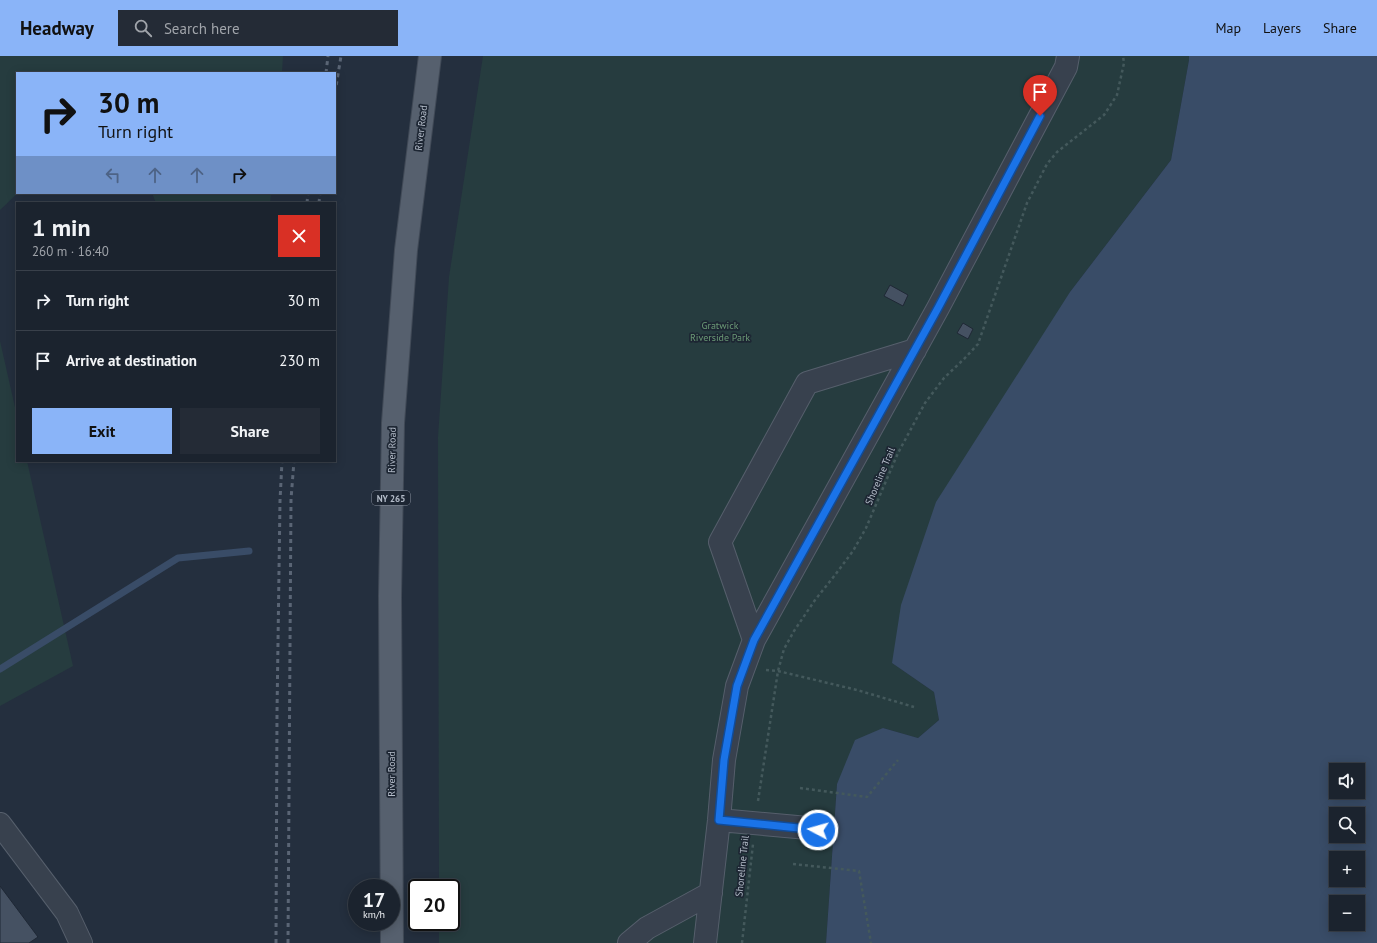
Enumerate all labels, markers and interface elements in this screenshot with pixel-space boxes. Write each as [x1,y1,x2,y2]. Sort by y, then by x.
search box [118,10,398,46]
text: Headway [20,16,94,40]
icon: search [132,17,154,39]
text: Search here [164,19,240,38]
text: Map [1215,19,1241,37]
text: Layers [1263,19,1301,37]
text: Share [1323,19,1357,37]
pin [1023,75,1057,116]
icon: arrive [1029,81,1051,103]
text: 30 m [98,84,159,121]
icon: right [32,88,84,140]
street label: River Road [412,105,430,151]
text: Turn right [98,120,173,143]
icon: left [102,164,124,186]
icon: ahead [144,164,166,186]
icon: ahead [186,164,208,186]
icon: right [228,164,250,186]
text: 1 min [32,212,91,243]
button: close [278,215,320,257]
text: 260 m · 16:40 [32,243,109,260]
icon: right [32,290,54,312]
text: Turn right [66,291,129,310]
text: 30 m [287,291,320,310]
park label: Gratwick Riverside Park [690,319,750,344]
icon: arrive [32,350,54,372]
text: Arrive at destination [66,351,197,370]
text: 230 m [279,351,320,370]
button: Exit [32,408,172,454]
button: Share [180,408,320,454]
street label: River Road [385,427,399,473]
street label: Shoreline Trail [862,445,898,507]
road number: NY 265 [372,491,410,505]
street label: River Road [385,751,398,797]
map controls [1329,763,1365,931]
button: sound [1329,763,1365,799]
button: search [1329,807,1365,843]
position arrow [797,809,839,851]
street label: Shoreline Trail [732,835,752,897]
button: + [1329,851,1365,887]
speed limit sign: 20 [408,879,460,931]
text: 17 [363,887,385,913]
button: − [1329,895,1365,931]
text: km/h [363,908,385,921]

